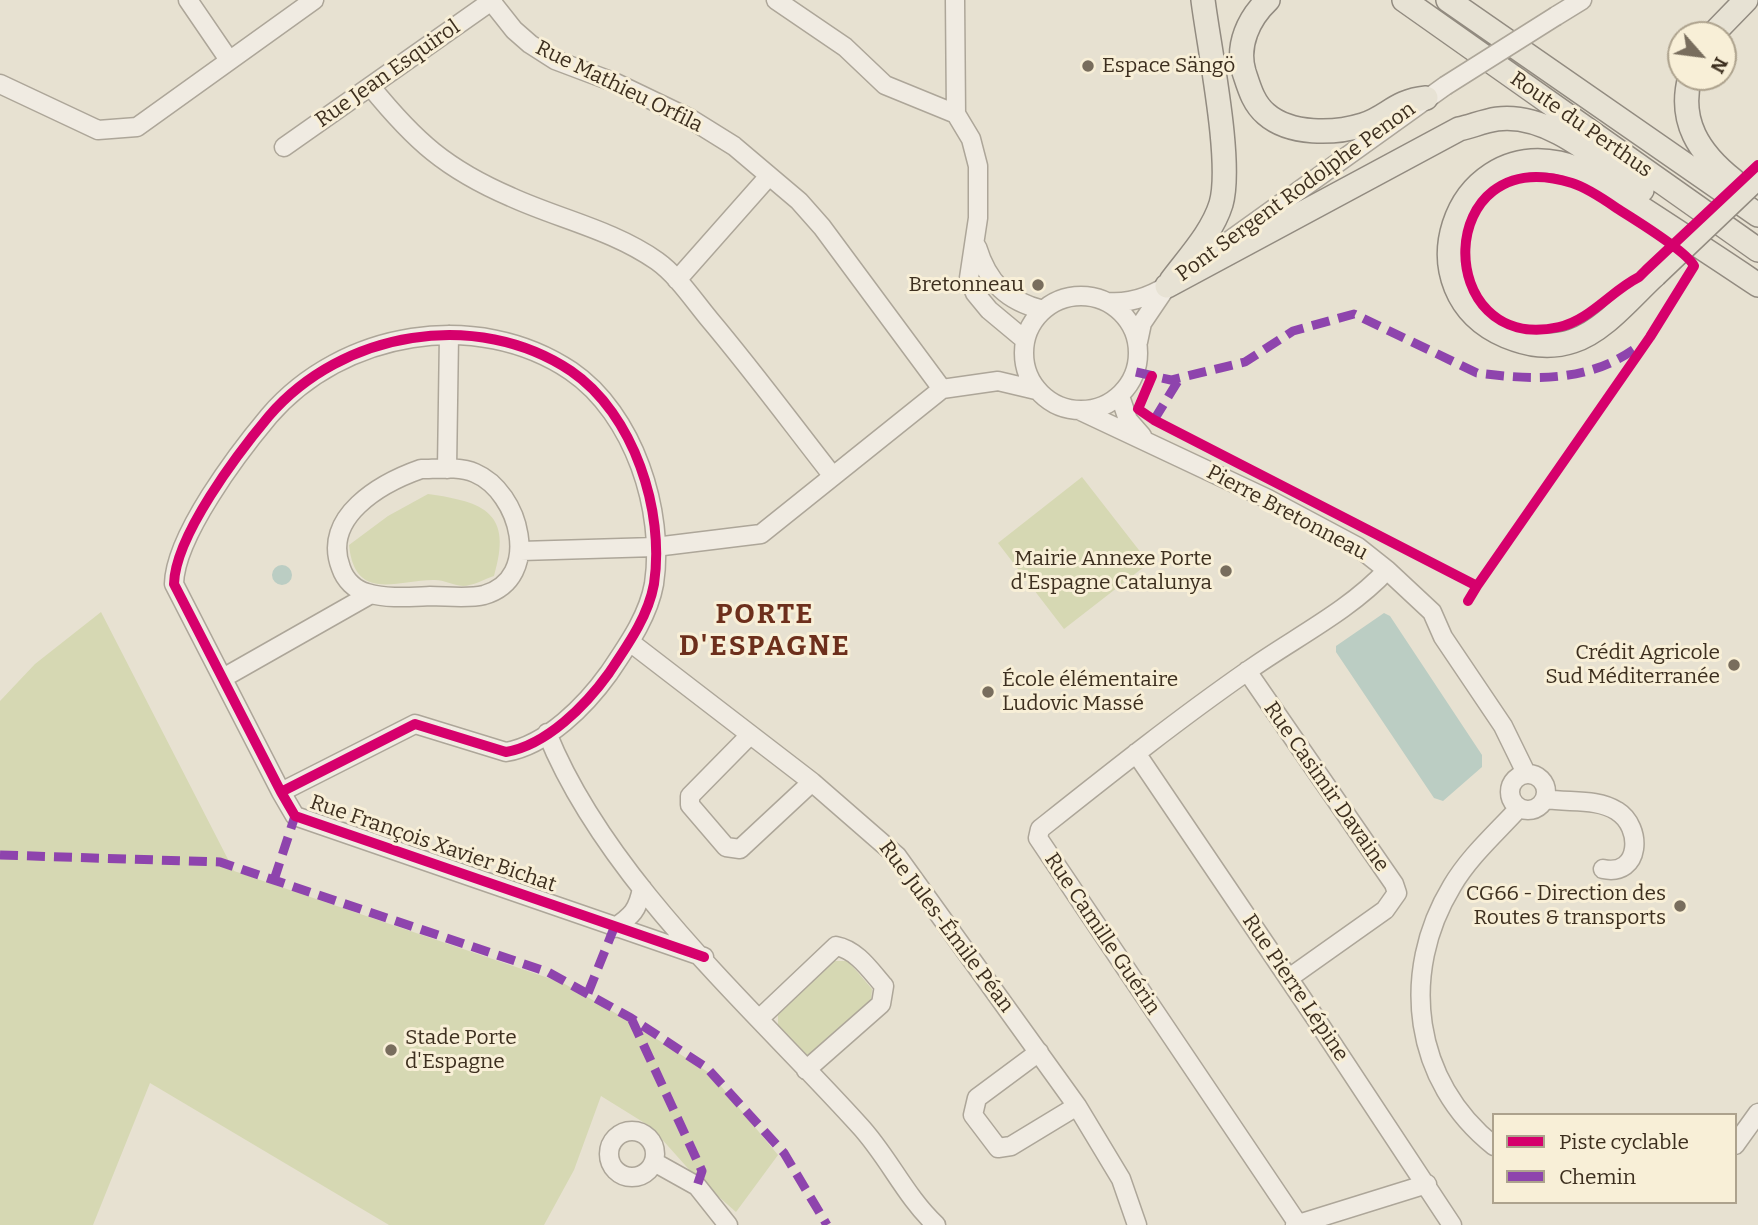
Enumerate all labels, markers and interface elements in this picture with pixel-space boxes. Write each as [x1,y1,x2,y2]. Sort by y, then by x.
street label: Rue Jean Esquirol [311,15,465,133]
north arrow [1667,21,1737,91]
street label: Rue Mathieu Orfila [531,36,707,138]
place label: Espace Sängö [1102,53,1235,79]
text: N [1706,53,1733,77]
marker: Espace Sängö [1080,58,1096,74]
street label: Route du Perthus [1505,67,1657,183]
street label: Pont Sergent Rodolphe Penon [1171,97,1421,287]
place label: Bretonneau [909,272,1024,298]
marker: Bretonneau [1030,277,1046,293]
street label: Pierre Bretonneau [1202,460,1372,566]
place label: Mairie Annexe Porte d'Espagne Catalunya [1011,546,1212,596]
marker: Mairie Annexe Porte d'Espagne Catalunya [1218,563,1234,579]
district label: PORTE D'ESPAGNE [680,598,850,664]
place label: Crédit Agricole Sud Méditerranée [1545,640,1720,690]
marker: Crédit Agricole Sud Méditerranée [1726,657,1742,673]
place label: École élémentaire Ludovic Massé [1002,667,1178,717]
marker: École élémentaire Ludovic Massé [980,684,996,700]
street label: Rue Casimir Davaine [1258,697,1394,877]
street label: Rue François Xavier Bichat [307,790,559,898]
street label: Rue Jules-Émile Péan [873,836,1019,1018]
street label: Rue Camille Guérin [1039,849,1165,1019]
place label: CG66 - Direction des Routes & transports [1466,881,1666,931]
marker: CG66 - Direction des Routes & transports [1672,898,1688,914]
street label: Rue Pierre Lépine [1236,910,1354,1066]
place label: Stade Porte d'Espagne [405,1025,517,1075]
marker: Stade Porte d'Espagne [383,1042,399,1058]
legend [1492,1113,1737,1204]
text: Piste cyclable [1559,1129,1689,1155]
text: Chemin [1559,1164,1636,1190]

